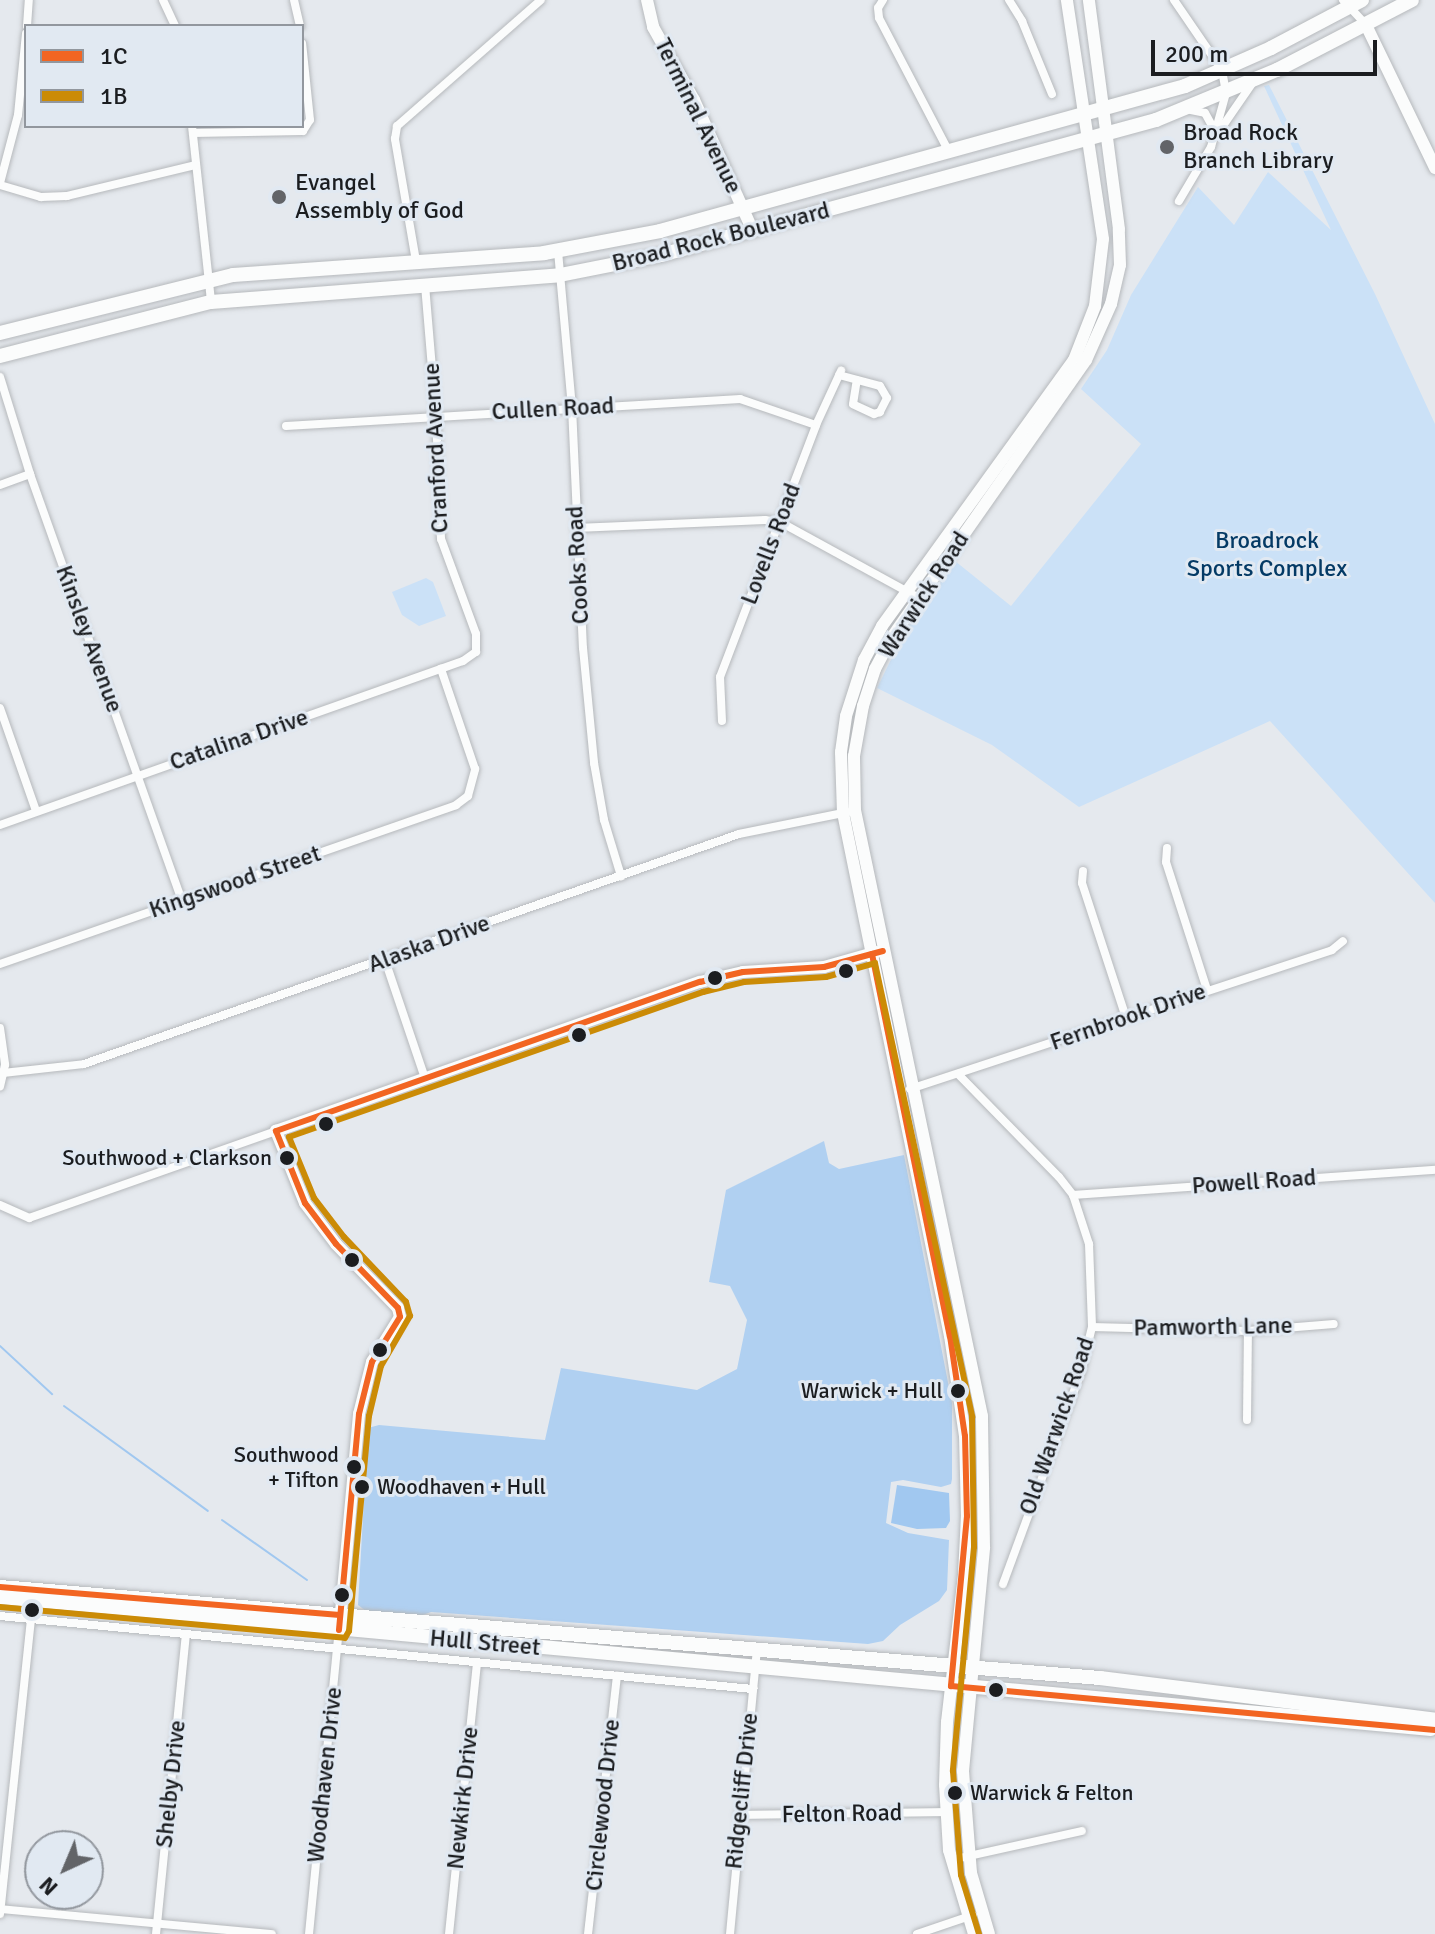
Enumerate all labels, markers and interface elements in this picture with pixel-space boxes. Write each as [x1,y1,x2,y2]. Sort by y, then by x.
legend [24,24,304,128]
scale bar [1155,24,1381,74]
street label: Terminal Avenue [648,34,748,198]
text: 200 m [1165,39,1228,69]
text: 1C [100,41,127,71]
text: 1B [100,81,127,111]
place label: Broad Rock Branch Library [1183,119,1333,175]
marker: Broad Rock Branch Library [1158,138,1176,156]
place label: Evangel Assembly of God [295,169,464,225]
marker: Evangel Assembly of God [270,188,288,206]
street label: Broad Rock Boulevard [609,196,833,278]
street label: Cranford Avenue [417,362,455,534]
street label: Cullen Road [491,391,615,427]
street label: Lovells Road [735,479,807,609]
street label: Cooks Road [561,505,595,625]
street label: Warwick Road [872,526,976,664]
park label: Broadrock Sports Complex [1187,527,1347,583]
street label: Kinsley Avenue [49,561,129,717]
street label: Catalina Drive [166,703,312,777]
street label: Kingswood Street [145,839,325,925]
street label: Alaska Drive [364,909,494,979]
unlabelled marker [838,963,854,979]
unlabelled marker [707,970,723,986]
street label: Fernbrook Drive [1046,977,1210,1057]
unlabelled marker [571,1027,587,1043]
unlabelled marker [318,1116,334,1132]
place label: Southwood + Clarkson [62,1145,272,1171]
marker: Southwood + Clarkson [279,1150,295,1166]
street label: Powell Road [1191,1163,1317,1201]
unlabelled marker [344,1252,360,1268]
street label: Pamworth Lane [1133,1311,1293,1343]
street label: Old Warwick Road [1013,1333,1101,1519]
unlabelled marker [372,1342,388,1358]
place label: Warwick + Hull [801,1378,943,1404]
marker: Warwick + Hull [950,1383,966,1399]
place label: Southwood + Tifton [234,1441,339,1492]
marker: Southwood + Tifton [346,1459,362,1475]
place label: Woodhaven + Hull [377,1474,546,1500]
marker: Woodhaven + Hull [354,1479,370,1495]
unlabelled marker [334,1587,350,1603]
unlabelled marker [24,1602,40,1618]
street label: Hull Street [428,1624,542,1662]
unlabelled marker [988,1682,1004,1698]
street label: Woodhaven Drive [301,1686,349,1864]
street label: Ridgecliff Drive [719,1711,765,1871]
street label: Circlewood Drive [580,1718,626,1892]
street label: Shelby Drive [150,1719,192,1849]
street label: Newkirk Drive [441,1725,485,1871]
place label: Warwick & Felton [970,1780,1133,1806]
marker: Warwick & Felton [947,1785,963,1801]
street label: Felton Road [781,1799,903,1829]
north arrow [24,1830,104,1910]
text: N [33,1871,63,1901]

